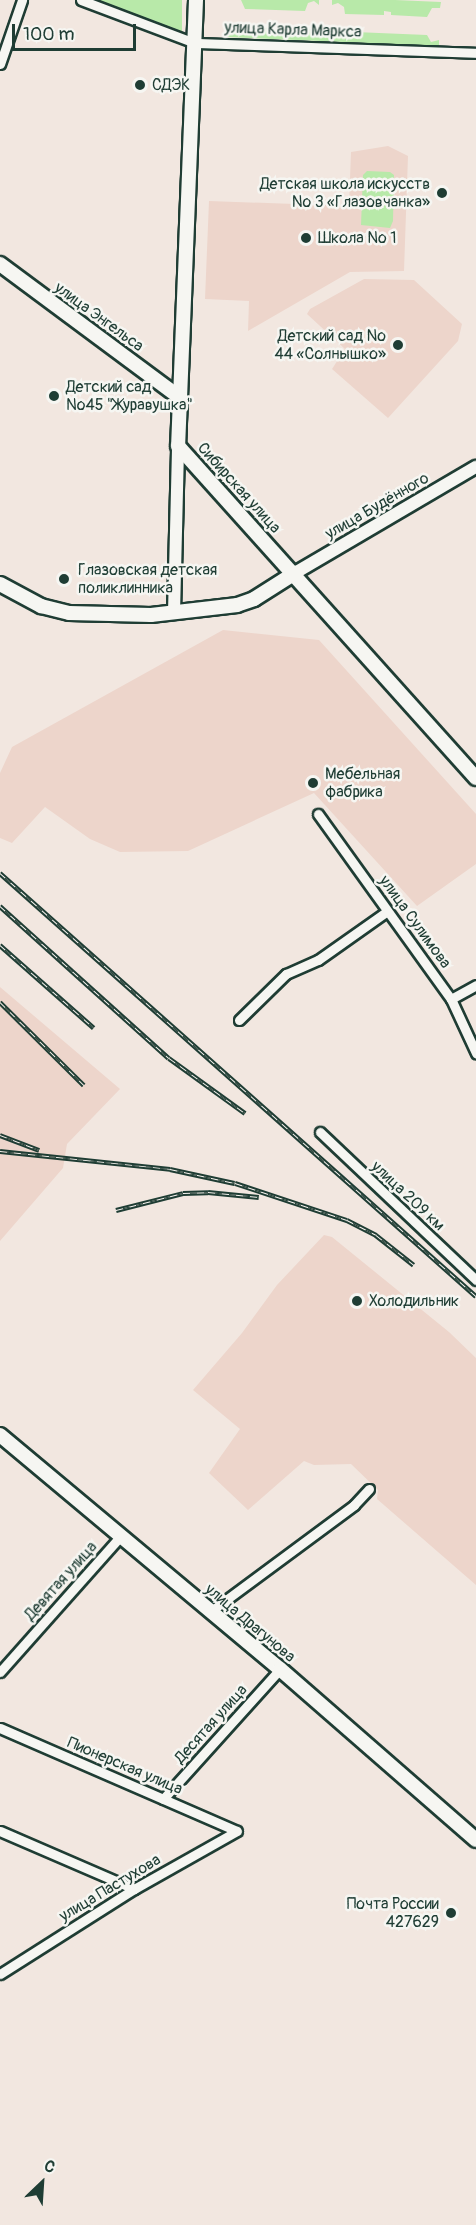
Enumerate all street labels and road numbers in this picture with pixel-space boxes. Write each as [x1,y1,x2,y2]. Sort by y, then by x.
street label: улица Карла Маркса [224,18,362,42]
street label: улица Энгельса [51,278,147,356]
street label: Сибирская улица [193,439,285,537]
street label: улица Будённого [322,469,432,543]
street label: улица Сулимова [375,872,455,972]
street label: улица 209 км [367,1157,449,1235]
street label: Девятая улица [21,1538,101,1624]
street label: улица Драгунова [201,1580,299,1666]
street label: Десятая улица [171,1681,251,1767]
street label: Пионерская улица [64,1733,186,1799]
street label: улица Пастухова [56,1850,164,1926]

